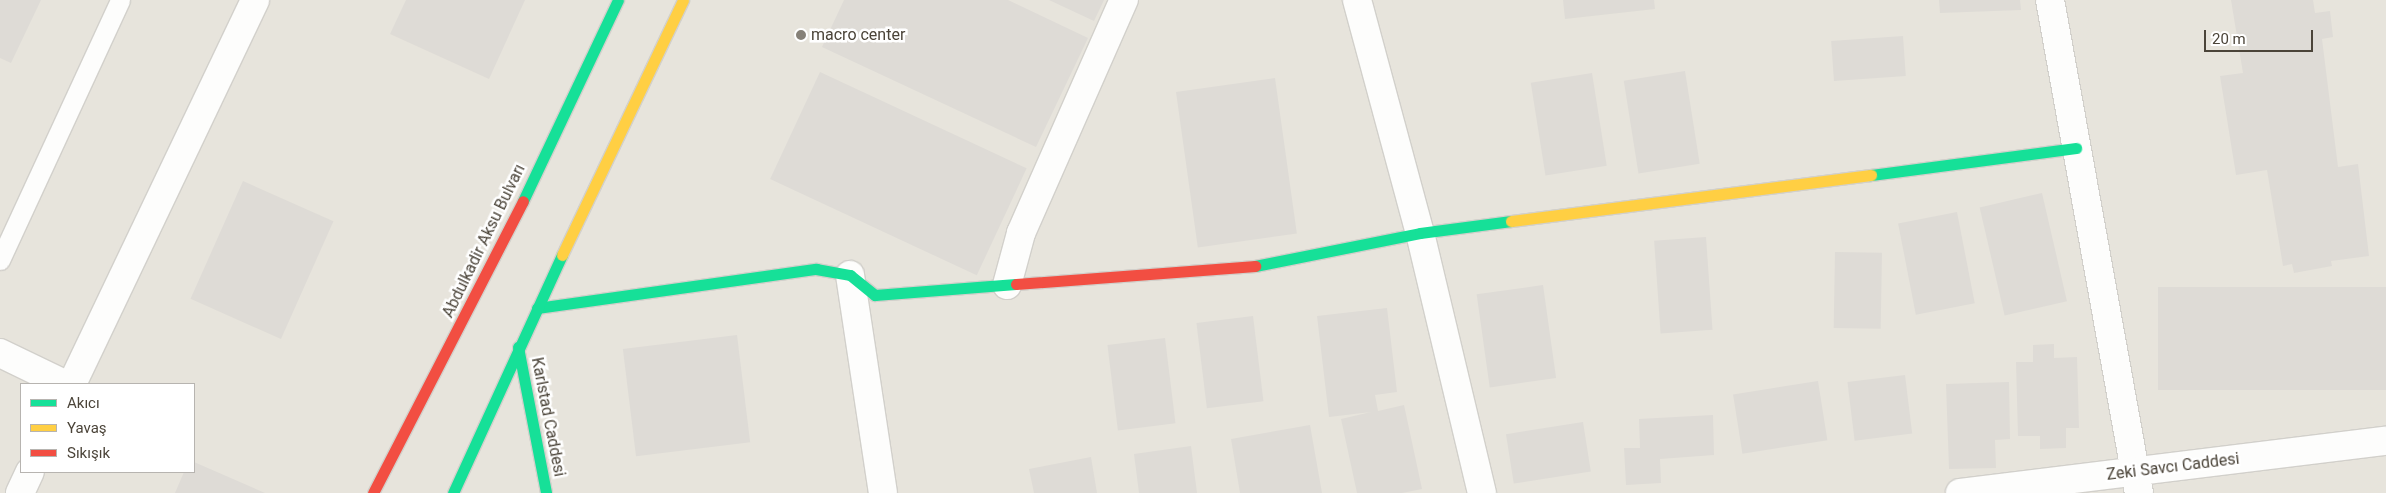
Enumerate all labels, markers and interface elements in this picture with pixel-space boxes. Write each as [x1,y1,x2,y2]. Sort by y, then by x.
scale bar [2206,20,2315,52]
place label: macro center [811,25,905,45]
marker: macro center [795,29,807,41]
text: 20 m [2212,30,2246,48]
street label: Abdulkadir Aksu Bulvarı [438,161,530,321]
street label: Karlstad Caddesi [527,356,569,478]
legend [20,383,195,473]
text: Akıcı [67,394,100,412]
text: Yavaş [67,419,107,437]
text: Sıkışık [67,444,110,462]
street label: Zeki Savcı Caddesi [2105,449,2241,485]

